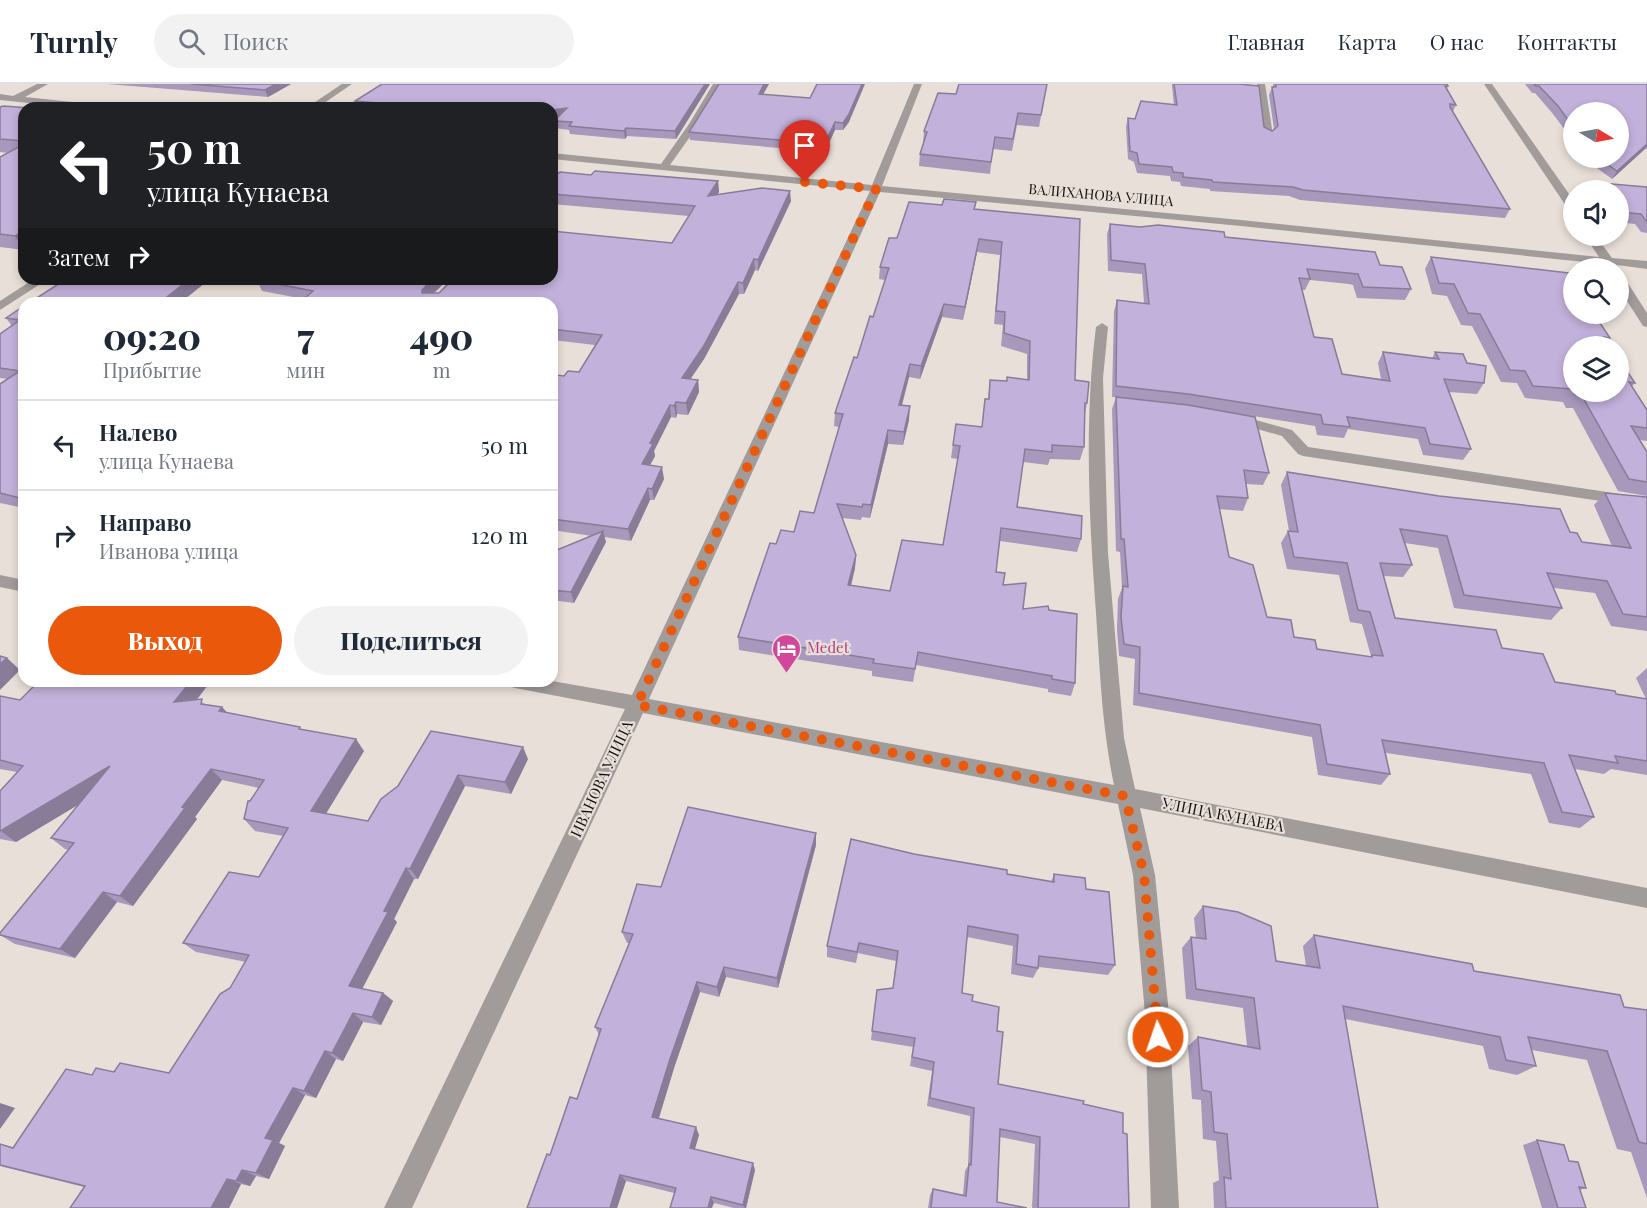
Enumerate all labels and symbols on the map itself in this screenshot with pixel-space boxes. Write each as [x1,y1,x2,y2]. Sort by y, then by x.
north arrow [1563,102,1629,168]
pin [779,120,830,182]
street label: ВАЛИХАНОВА УЛИЦА [1028,179,1174,210]
hotel icon: Medet [770,632,802,674]
place label: Medet [807,637,850,657]
street label: ИВАНОВА УЛИЦА [565,717,637,840]
street label: УЛИЦА КУНАЕВА [1160,792,1286,836]
position arrow [1126,1005,1190,1069]

